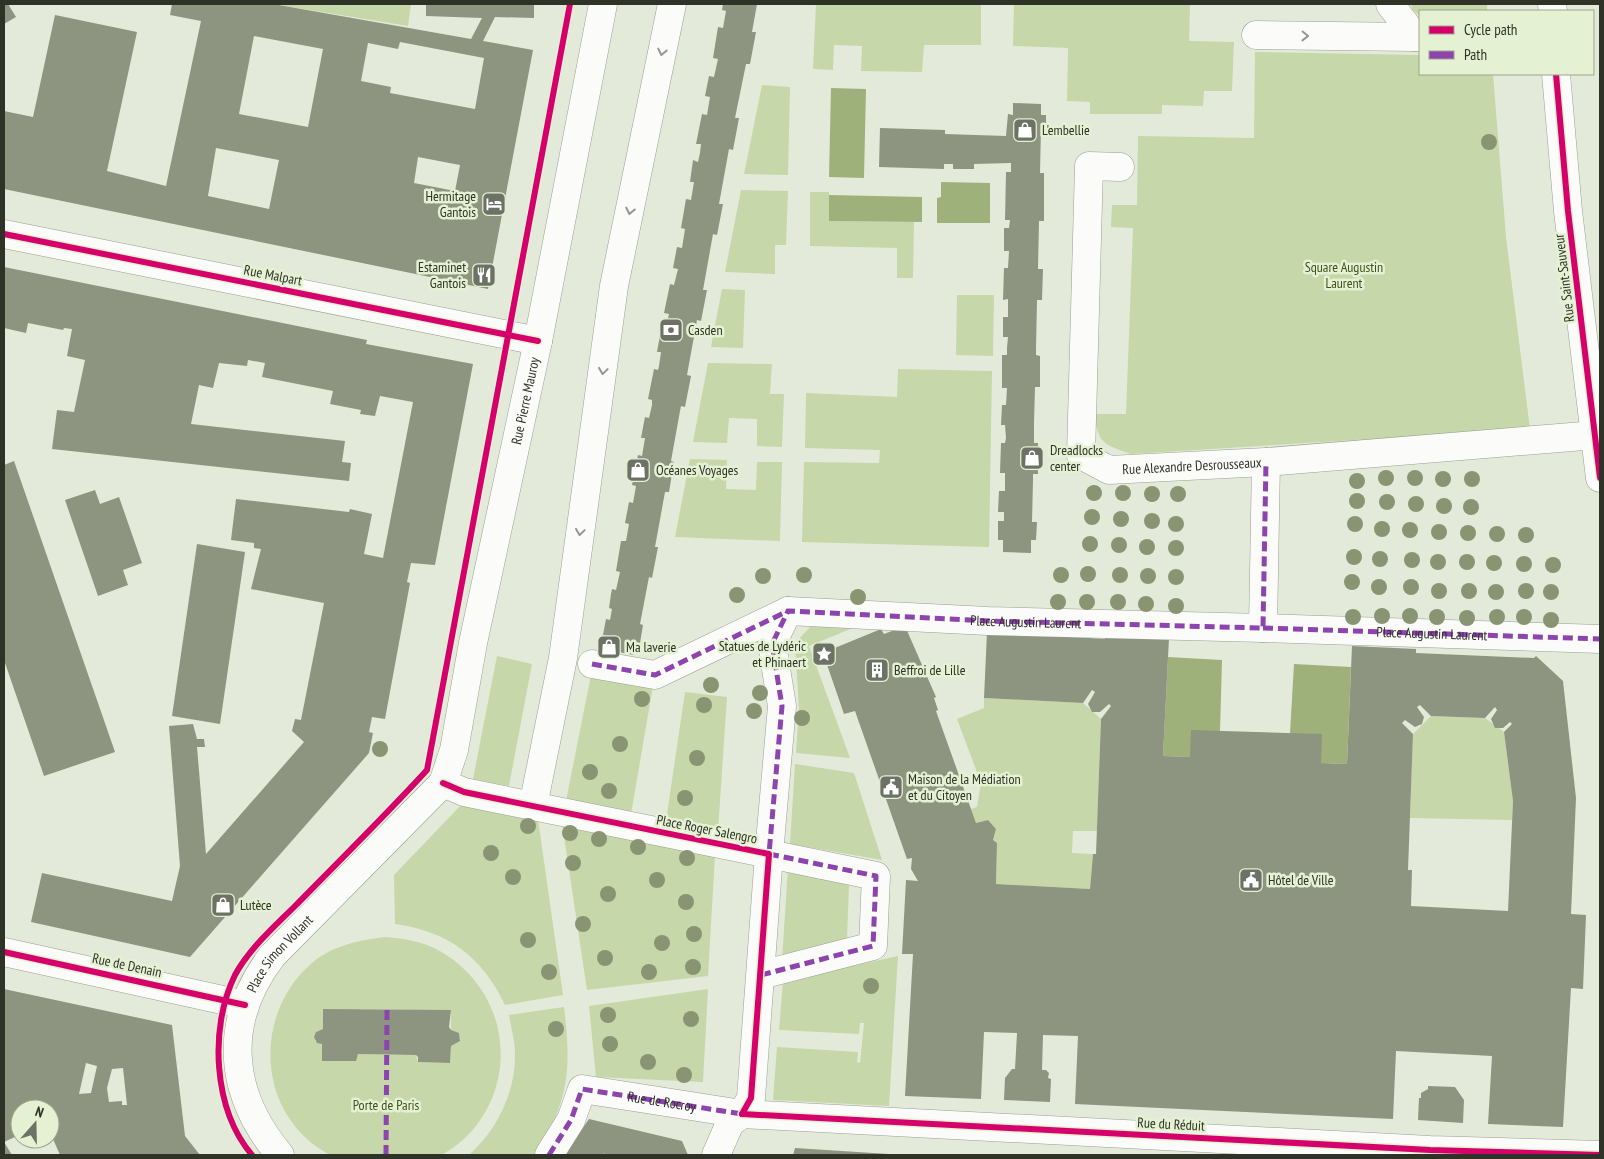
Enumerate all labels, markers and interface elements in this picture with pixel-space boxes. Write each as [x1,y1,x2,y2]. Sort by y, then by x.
legend [1419,10,1594,75]
text: Cycle path [1464,20,1517,39]
one-way arrow [1301,30,1309,41]
text: Path [1464,45,1487,64]
one-way arrow [658,47,668,56]
shop icon: L'embellie [1012,117,1038,143]
place label: L'embellie [1042,121,1090,139]
place label: Hermitage Gantois [425,187,476,221]
hotel icon: Hermitage Gantois [481,191,507,217]
one-way arrow [625,206,636,215]
street label: Rue Saint-Sauveur [1550,233,1578,323]
place label: Estaminet Gantois [418,258,466,292]
park label: Square Augustin Laurent [1305,258,1383,292]
street label: Rue Malpart [242,261,304,289]
restaurant icon: Estaminet Gantois [471,262,497,288]
bank icon: Casden [658,317,684,343]
place label: Casden [688,321,723,339]
street label: Rue Pierre Mauroy [507,355,543,446]
one-way arrow [598,367,609,375]
place label: Dreadlocks center [1050,441,1103,475]
shop icon: Dreadlocks center [1019,445,1045,471]
street label: Rue Alexandre Desrousseaux [1122,453,1262,478]
shop icon: Océanes Voyages [625,457,651,483]
place label: Océanes Voyages [656,461,739,479]
one-way arrow [576,527,586,536]
street label: Place Augustin Laurent [970,611,1082,632]
street label: Place Augustin Laurent [1376,623,1488,644]
shop icon: Ma laverie [596,634,622,660]
place label: Statues de Lydéric et Phinaert [719,637,806,671]
place label: Ma laverie [626,638,676,656]
place icon: Statues de Lydéric et Phinaert [811,641,837,667]
building icon: Beffroi de Lille [864,657,890,683]
place label: Beffroi de Lille [894,661,966,679]
place label: Maison de la Médiation et du Citoyen [908,770,1021,804]
public building icon: Maison de la Médiation et du Citoyen [878,774,904,800]
street label: Place Roger Salengro [655,810,759,848]
public building icon: Hôtel de Ville [1238,867,1264,893]
place label: Hôtel de Ville [1268,871,1334,889]
shop icon: Lutèce [210,892,236,918]
place label: Lutèce [240,896,272,914]
street label: Place Simon Vollant [243,911,317,995]
street label: Rue de Denain [91,949,163,981]
street label: Rue de Rocroy [626,1087,698,1116]
park label: Porte de Paris [353,1096,420,1114]
north arrow [10,1099,60,1149]
text: N [33,1102,46,1122]
street label: Rue du Réduit [1137,1113,1205,1135]

